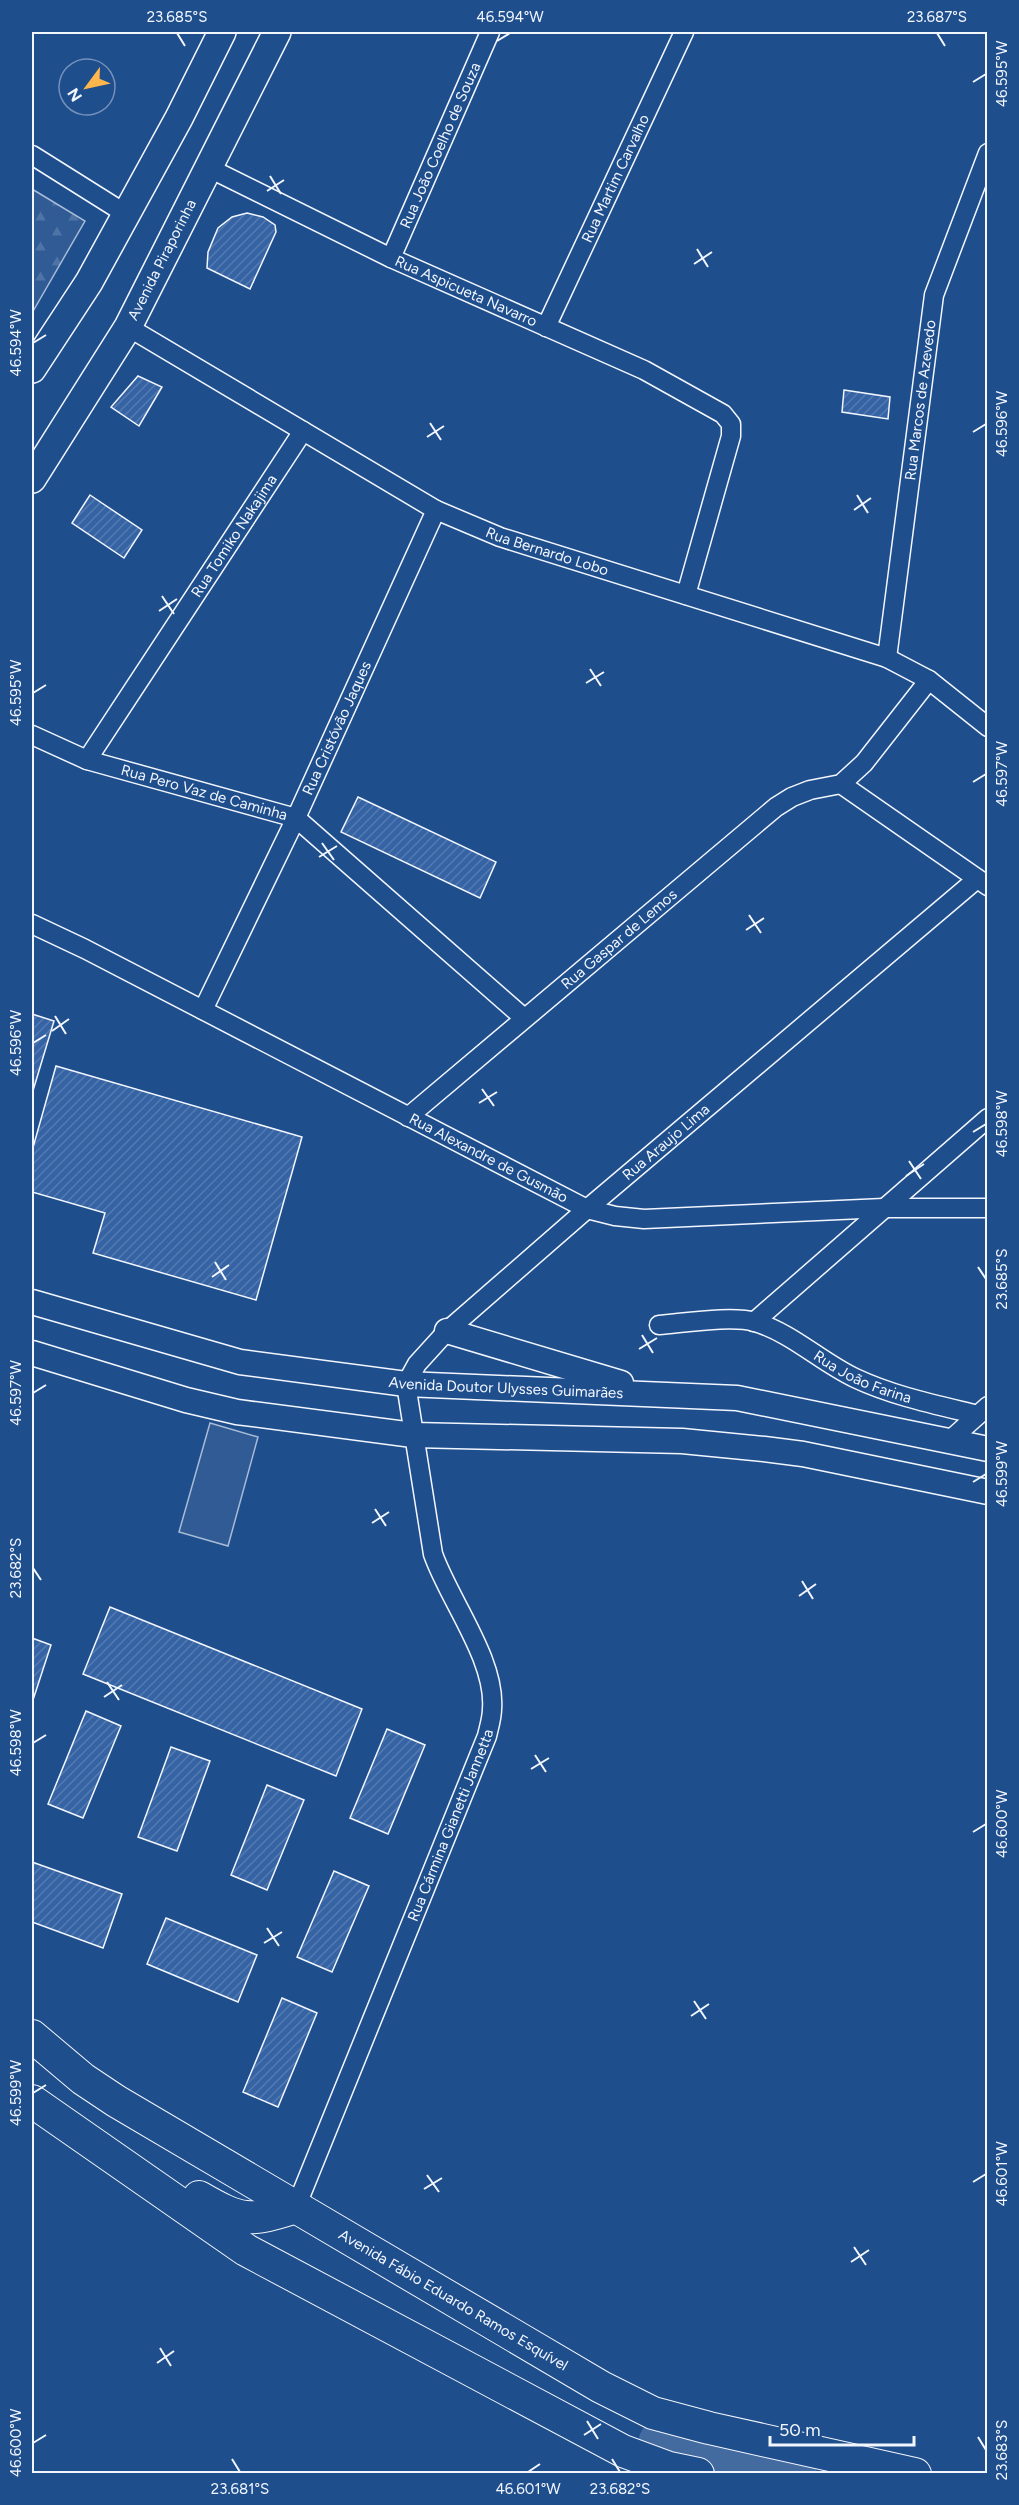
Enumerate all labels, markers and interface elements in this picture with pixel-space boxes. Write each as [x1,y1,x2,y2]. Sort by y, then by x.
text: 23.685°S [147,8,207,26]
text: 46.594°W [476,8,544,26]
text: 23.687°S [907,8,967,26]
text: 46.595°W [993,40,1011,107]
north arrow [57,57,117,117]
street label: Rua João Coelho de Souza [396,60,485,231]
text: N [64,85,86,105]
street label: Rua Martim Carvalho [578,111,653,245]
street label: Avenida Piraporinha [124,196,200,323]
street label: Rua Aspicueta Navarro [392,252,540,331]
text: 46.594°W [7,309,25,377]
street label: Rua Marcos de Azevedo [901,319,940,481]
text: 46.596°W [993,390,1011,457]
street label: Rua Tomiko Nakajima [187,471,281,601]
street label: Rua Bernardo Lobo [483,523,611,579]
street label: Rua Cristóvão Jaques [299,658,375,798]
text: 46.595°W [7,659,25,726]
text: 46.597°W [993,740,1011,807]
street label: Rua Pero Vaz de Caminha [119,761,289,824]
street label: Rua Gaspar de Lemos [558,885,681,993]
text: 46.596°W [7,1009,25,1076]
text: 46.598°W [993,1090,1011,1158]
street label: Rua Araujo Lima [619,1100,713,1184]
street label: Rua Alexandre de Gusmão [406,1109,571,1207]
text: 23.685°S [993,1249,1011,1309]
street label: Rua João Farina [810,1347,913,1407]
text: 46.597°W [7,1359,25,1426]
street label: Avenida Doutor Ulysses Guimarães [388,1373,624,1402]
text: 46.599°W [993,1440,1011,1507]
text: 23.682°S [7,1538,25,1598]
text: 46.598°W [7,1709,25,1777]
street label: Rua Cármina Gianetti Jannetta [404,1728,497,1924]
text: 46.600°W [993,1789,1011,1858]
text: 46.599°W [7,2059,25,2126]
text: 46.601°W [993,2141,1011,2207]
street label: Avenida Fábio Eduardo Ramos Esquível [335,2225,571,2375]
text: 46.600°W [7,2408,25,2477]
scale bar [770,2409,914,2447]
text: 50 m [779,2419,821,2441]
text: 23.683°S [993,2420,1011,2480]
text: 23.681°S [211,2480,269,2498]
text: 46.601°W [495,2480,561,2498]
text: 23.682°S [590,2480,650,2498]

